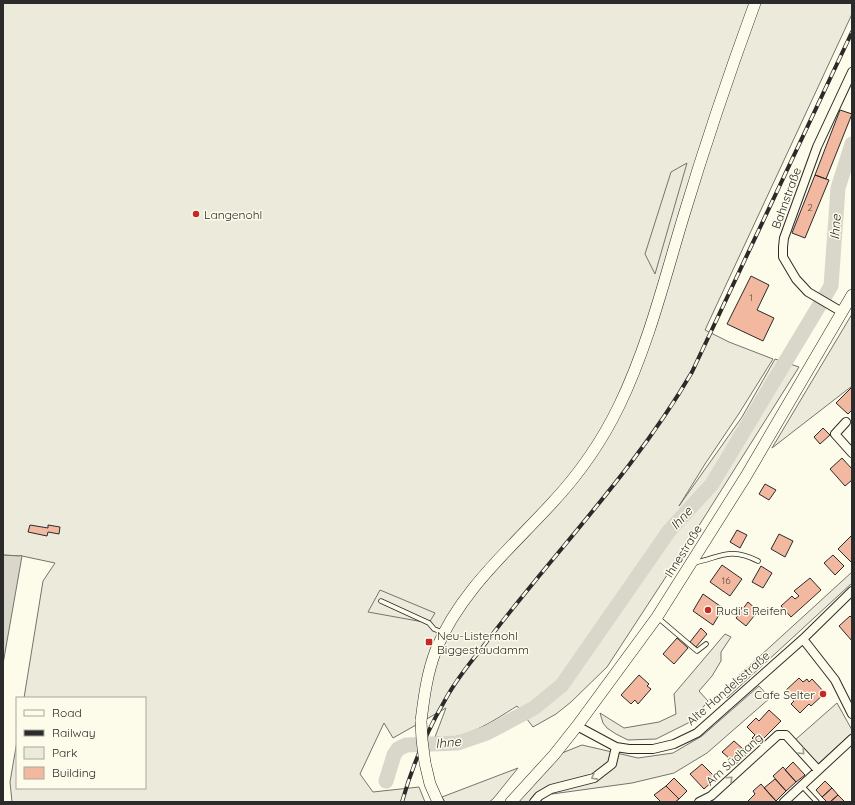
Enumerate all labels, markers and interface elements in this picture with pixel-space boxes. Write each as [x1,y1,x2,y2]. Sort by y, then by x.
street label: Bahnstraße [768,165,804,231]
house number: 2 [807,201,813,214]
place label: Langenohl [204,207,262,222]
marker: Langenohl [191,209,201,219]
water label: Ihne [826,213,844,240]
house number: 1 [749,291,753,304]
water label: Ihne [667,503,696,533]
street label: Ihnestraße [661,522,705,580]
house number: 16 [721,574,731,587]
place label: Rudi's Reifen [716,603,787,618]
marker: Rudi's Reifen [703,605,713,615]
place label: Neu-Listernohl Biggestaudamm [437,628,529,657]
marker: Neu-Listernohl Biggestaudamm [424,637,434,647]
street label: Alte Handelsstraße [683,648,773,728]
place label: Cafe Selter [754,687,815,702]
marker: Cafe Selter [818,689,828,699]
legend [16,697,146,789]
text: Road [52,705,82,720]
text: Railway [52,725,96,740]
street label: Am Südhang [702,730,766,788]
water label: Ihne [434,733,462,751]
text: Park [52,745,77,760]
one-way arrow [798,747,805,755]
text: Building [52,765,96,780]
one-way arrow [591,772,598,779]
one-way arrow [725,776,733,784]

